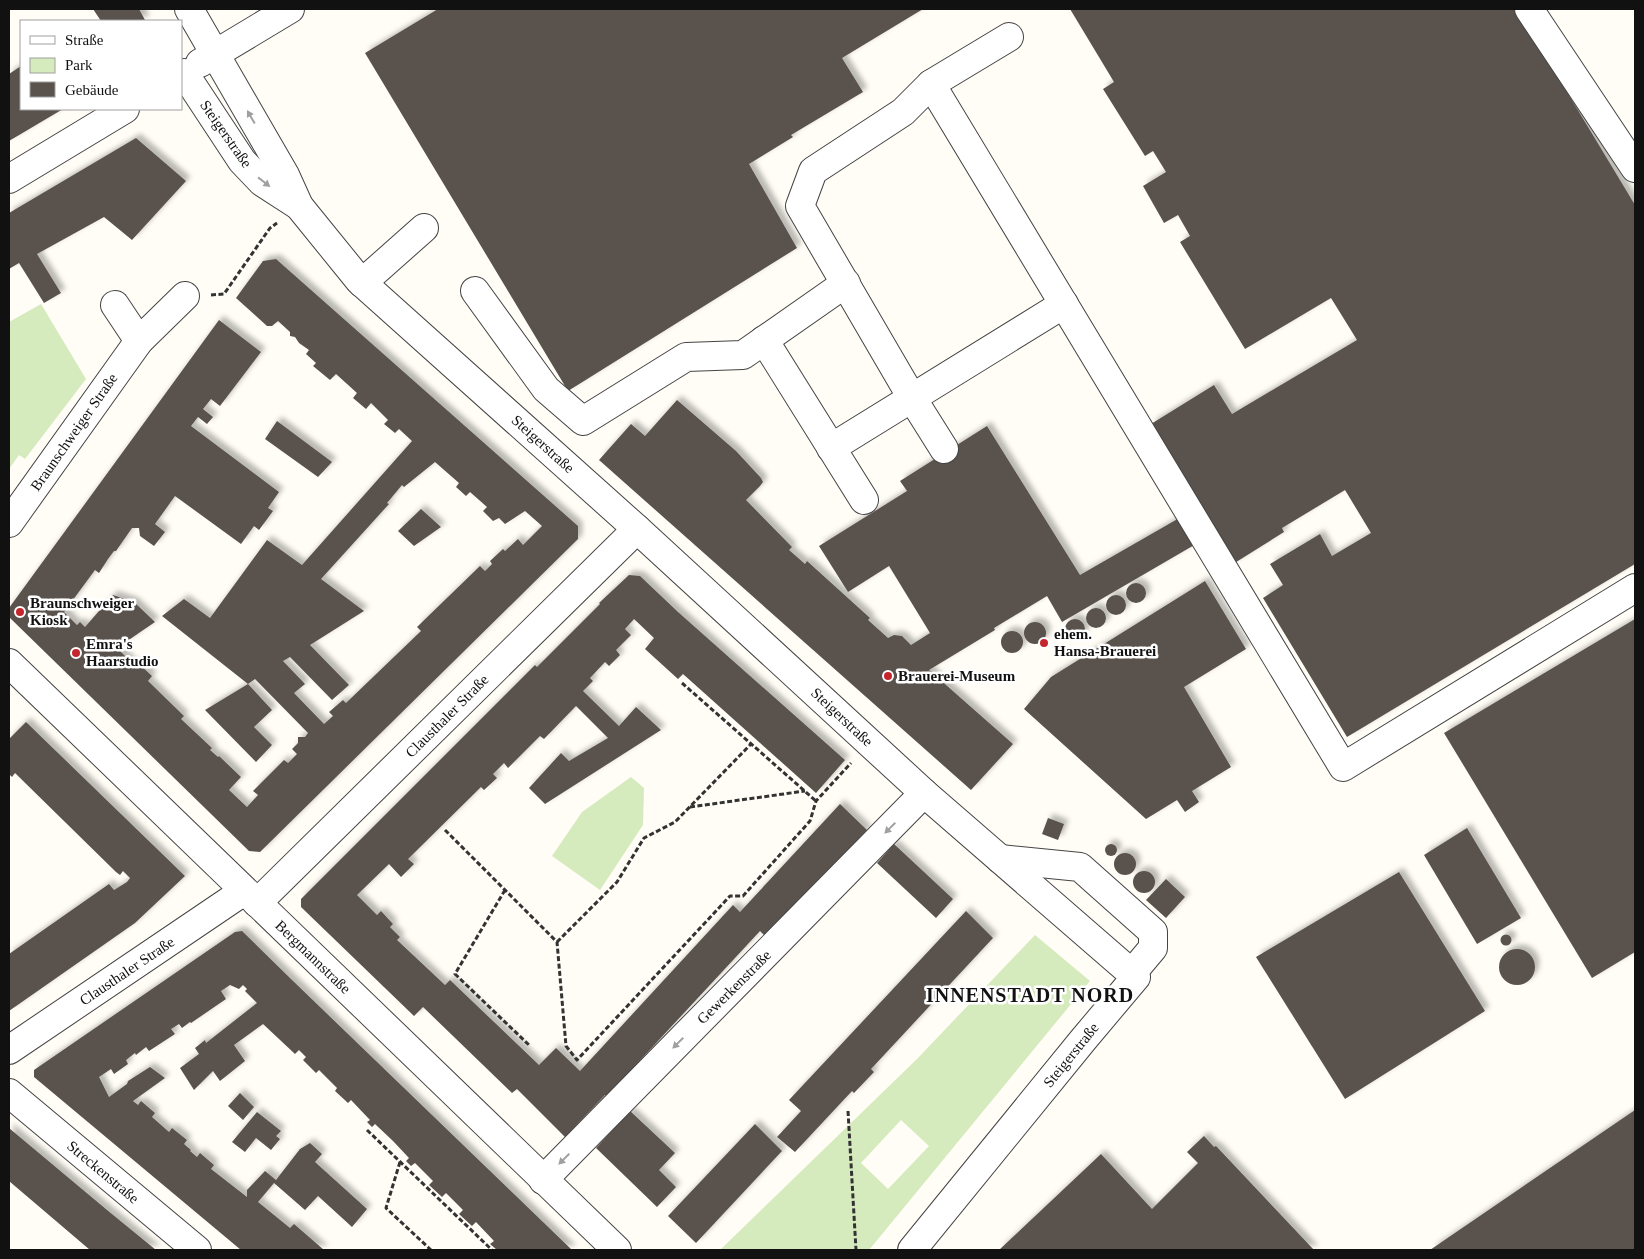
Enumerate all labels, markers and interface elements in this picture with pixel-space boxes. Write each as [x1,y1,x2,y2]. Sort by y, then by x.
legend [20,20,182,110]
text: Straße [65,32,104,48]
text: Park [65,57,93,73]
text: Gebäude [65,82,119,98]
street label: Steigerstraße [197,97,255,171]
one-way arrow [246,111,255,124]
one-way arrow [257,177,270,188]
street label: Braunschweiger Straße [27,370,121,494]
street label: Steigerstraße [509,412,578,476]
place label: Braunschweiger Kiosk [30,595,135,628]
marker: Braunschweiger Kiosk [14,606,26,618]
place label: ehem. Hansa-Brauerei [1054,626,1156,659]
place label: Emra's Haarstudio [86,636,159,669]
marker: ehem. Hansa-Brauerei [1038,637,1050,649]
marker: Emra's Haarstudio [70,647,82,659]
place label: Brauerei-Museum [898,668,1016,684]
marker: Brauerei-Museum [882,670,894,682]
street label: Clausthaler Straße [402,671,492,761]
street label: Steigerstraße [808,684,876,750]
one-way arrow [884,821,896,833]
street label: Bergmannstraße [272,917,354,997]
street label: Clausthaler Straße [77,933,178,1008]
street label: Gewerkenstraße [694,947,774,1027]
district label: INNENSTADT NORD [926,984,1134,1006]
street label: Steigerstraße [1040,1019,1102,1090]
one-way arrow [672,1037,684,1049]
street label: Streckenstraße [64,1137,142,1207]
one-way arrow [558,1153,570,1165]

